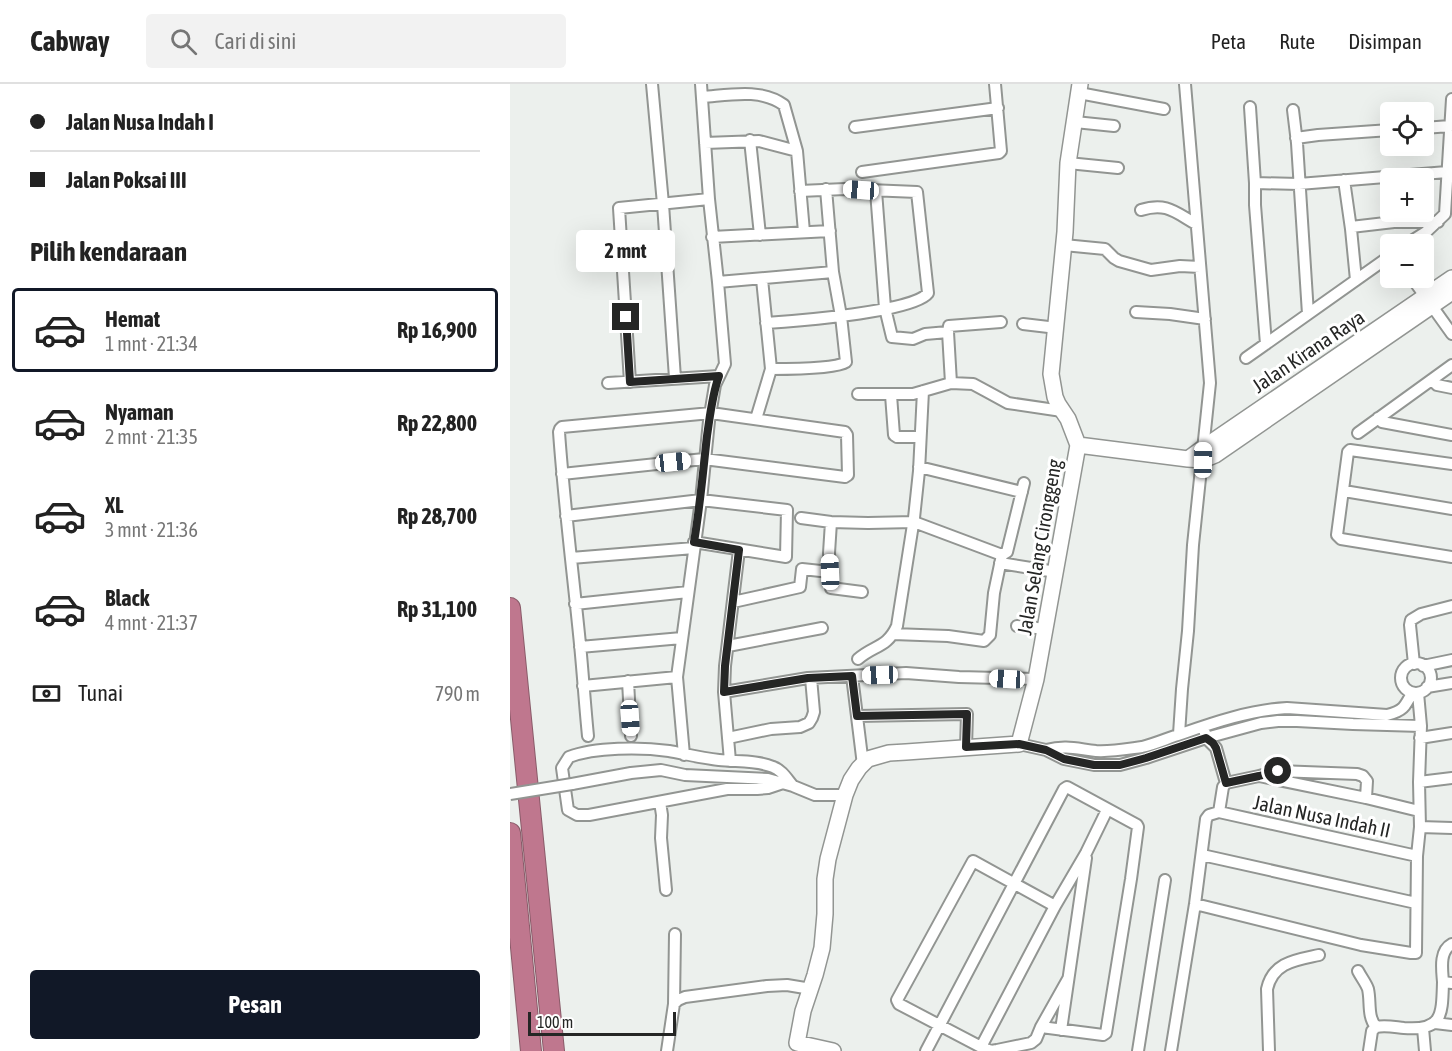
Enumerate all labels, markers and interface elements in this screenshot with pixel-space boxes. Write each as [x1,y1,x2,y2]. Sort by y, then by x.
search box [146,14,566,68]
text: Cabway [30,25,110,57]
icon: search [167,25,200,58]
text: Cari di sini [215,28,296,54]
text: Peta [1211,29,1246,53]
text: Rute [1279,29,1315,53]
text: Disimpan [1348,29,1422,53]
map controls [1380,102,1434,288]
button: locate [1380,102,1434,156]
text: Jalan Nusa Indah I [66,109,214,135]
text: Jalan Poksai III [66,167,187,193]
button: + [1380,168,1434,222]
car [842,180,880,200]
callout: 2 mnt [576,230,676,272]
button: − [1380,234,1434,288]
text: Pilih kendaraan [30,236,187,267]
text: 2 mnt [605,239,647,262]
icon: car [33,303,87,357]
route end [612,303,639,330]
street label: Jalan Kirana Raya [1248,305,1368,397]
text: Hemat [105,306,160,332]
text: Rp 16,900 [397,317,477,343]
text: 1 mnt · 21:34 [105,332,198,355]
icon: car [33,396,87,450]
text: Nyaman [105,399,174,425]
text: Rp 22,800 [397,410,477,436]
text: 2 mnt · 21:35 [105,425,198,448]
car [1194,442,1212,478]
car [654,451,692,473]
street label: Jalan Selang Cironggeng [1012,457,1066,637]
icon: car [33,489,87,543]
text: XL [105,492,123,518]
text: Rp 28,700 [397,503,477,529]
text: 3 mnt · 21:36 [105,518,198,541]
car [820,554,840,590]
icon: car [33,582,87,636]
text: Black [105,585,149,611]
text: Rp 31,100 [397,596,477,622]
text: 4 mnt · 21:37 [105,611,198,634]
car [862,665,898,685]
car [989,669,1025,689]
icon: cash [30,677,63,710]
text: Tunai [78,680,123,706]
text: 790 m [435,682,480,705]
car [620,699,640,737]
route start [1264,757,1291,784]
street label: Jalan Nusa Indah II [1251,790,1393,842]
button: Pesan [30,970,480,1039]
scale bar [528,1009,676,1036]
text: 100 m [537,1013,573,1031]

